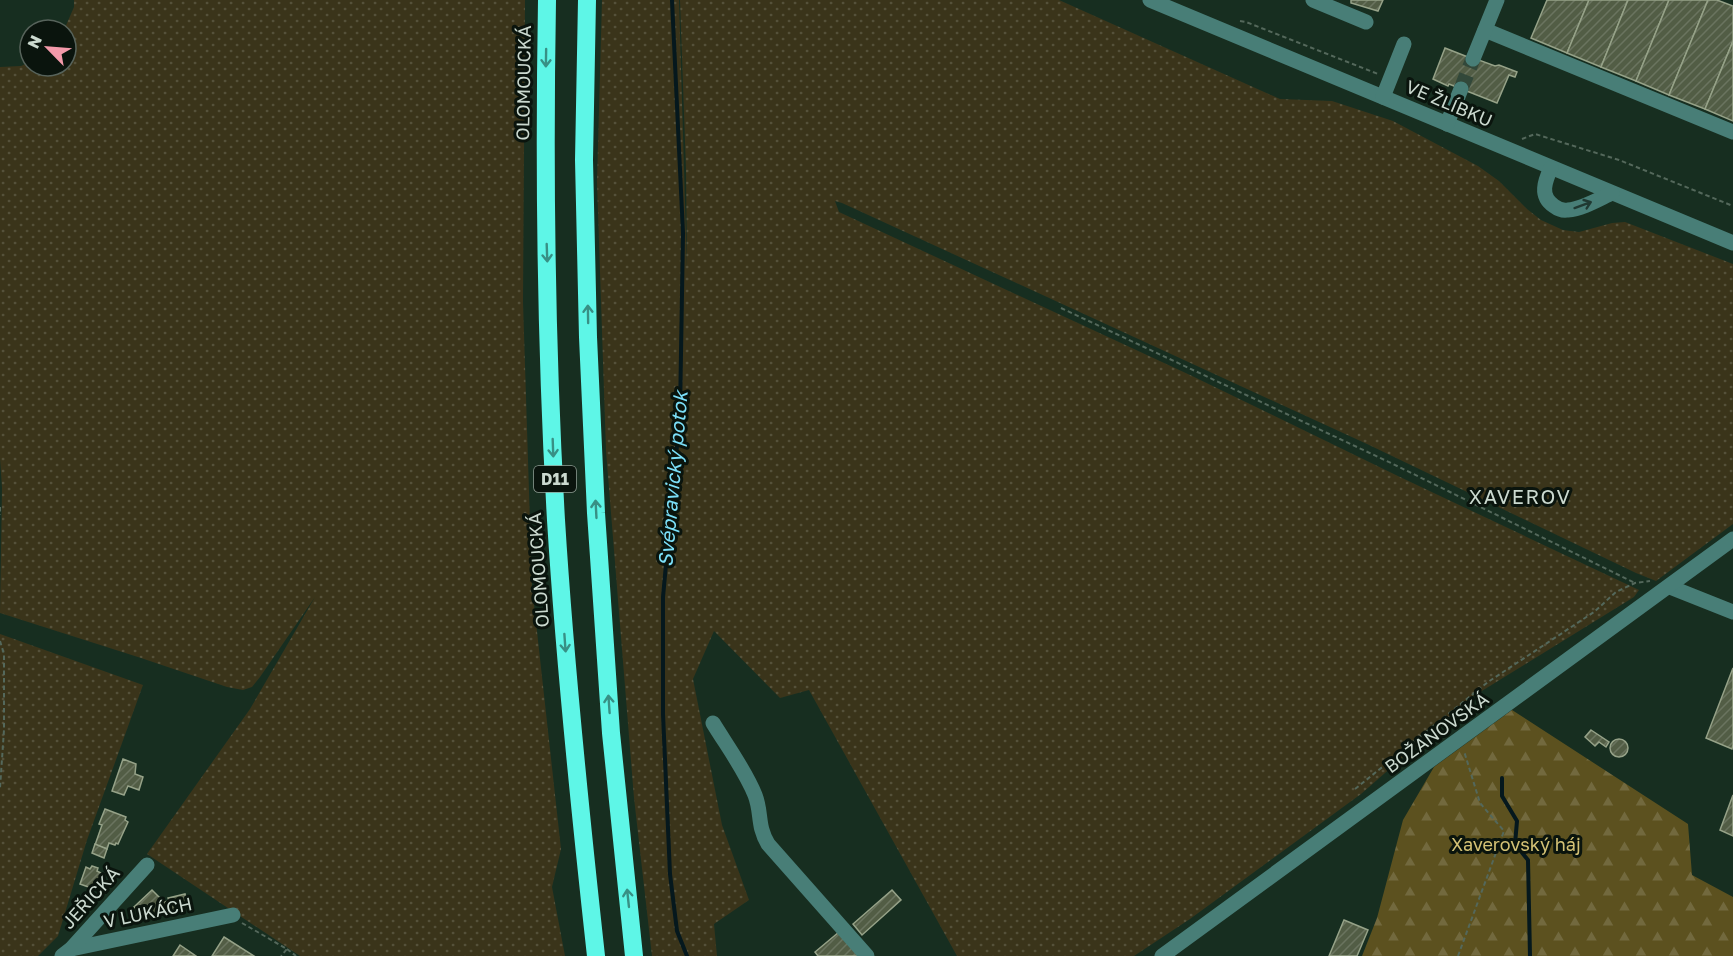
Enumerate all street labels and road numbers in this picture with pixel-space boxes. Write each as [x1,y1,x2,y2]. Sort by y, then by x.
street label: OLOMOUCKÁ [511,25,535,141]
street label: VE ŽLÍBKU [1403,75,1496,131]
road number: D11 [534,466,576,492]
street label: OLOMOUCKÁ [523,512,553,628]
street label: BOŽANOVSKÁ [1380,687,1493,777]
street label: JEŘICKÁ [57,862,124,933]
street label: V LUKÁCH [102,892,194,932]

